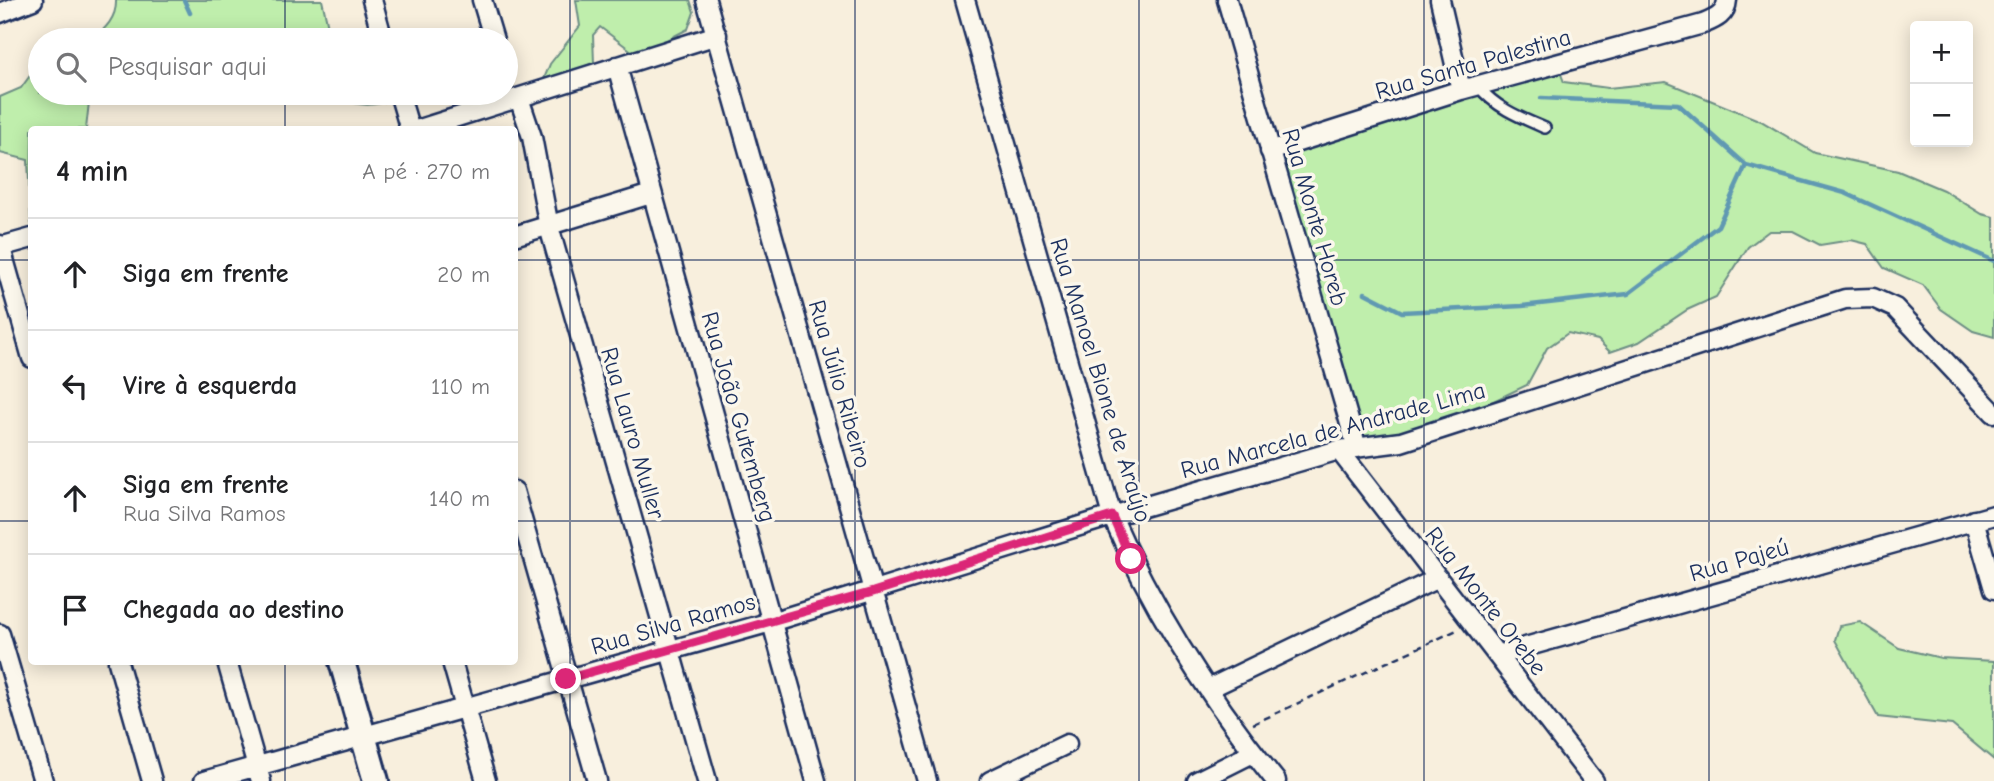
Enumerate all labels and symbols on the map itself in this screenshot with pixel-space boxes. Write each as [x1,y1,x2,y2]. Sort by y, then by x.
street label: Rua Santa Palestina [1372,23,1574,105]
street label: Rua Monte Horeb [1276,125,1354,309]
street label: Rua Manoel Bione de Araújo [1044,234,1158,526]
street label: Rua Júlio Ribeiro [803,297,877,471]
street label: Rua João Gutemberg [696,309,782,525]
street label: Rua Lauro Muller [595,344,671,523]
street label: Rua Marcela de Andrade Lima [1178,376,1488,484]
street label: Rua Monte Orebe [1419,521,1553,681]
street label: Rua Pajeú [1686,533,1792,587]
route start [1115,543,1146,574]
street label: Rua Silva Ramos [588,587,758,661]
route end [550,663,581,694]

